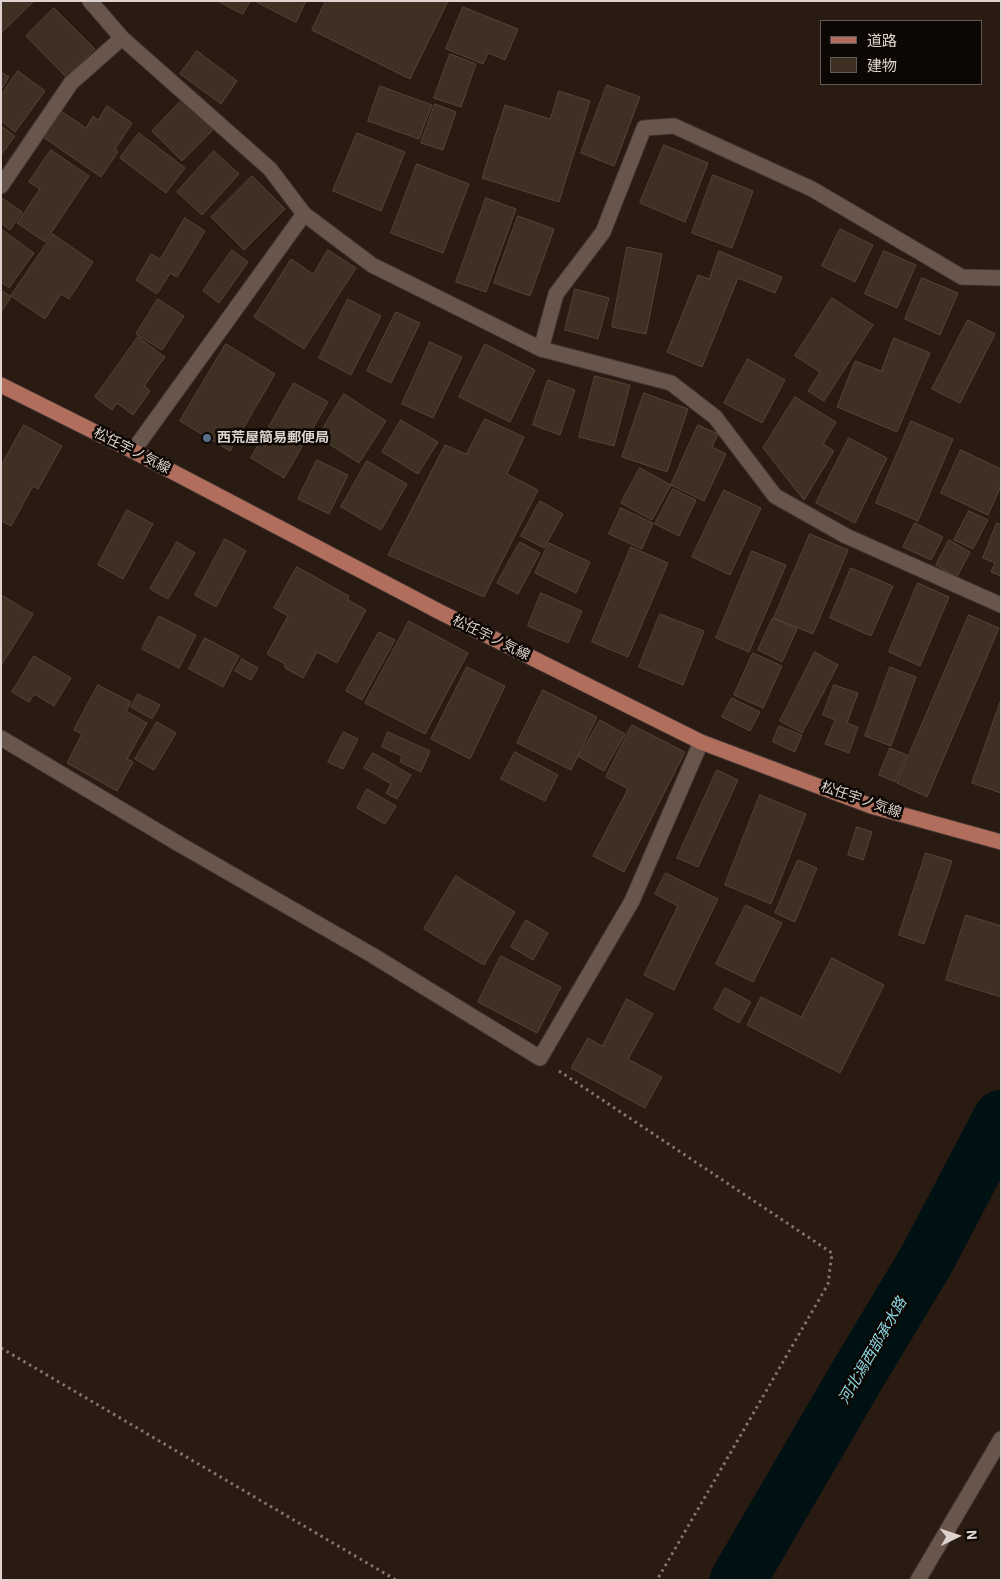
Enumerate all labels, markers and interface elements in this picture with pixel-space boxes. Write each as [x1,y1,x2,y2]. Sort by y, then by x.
legend [820,20,982,85]
text: 道路 [867,31,897,50]
text: 建物 [867,56,897,75]
street label: 松任宇ノ気線 [91,424,173,478]
place label: 西荒屋簡易郵便局 [217,430,329,446]
marker: 西荒屋簡易郵便局 [201,432,213,444]
street label: 松任宇ノ気線 [450,612,532,664]
street label: 松任宇ノ気線 [819,778,903,822]
water label: 河北潟西部承水路 [835,1295,911,1407]
north arrow [932,1511,982,1561]
text: N [963,1529,981,1541]

